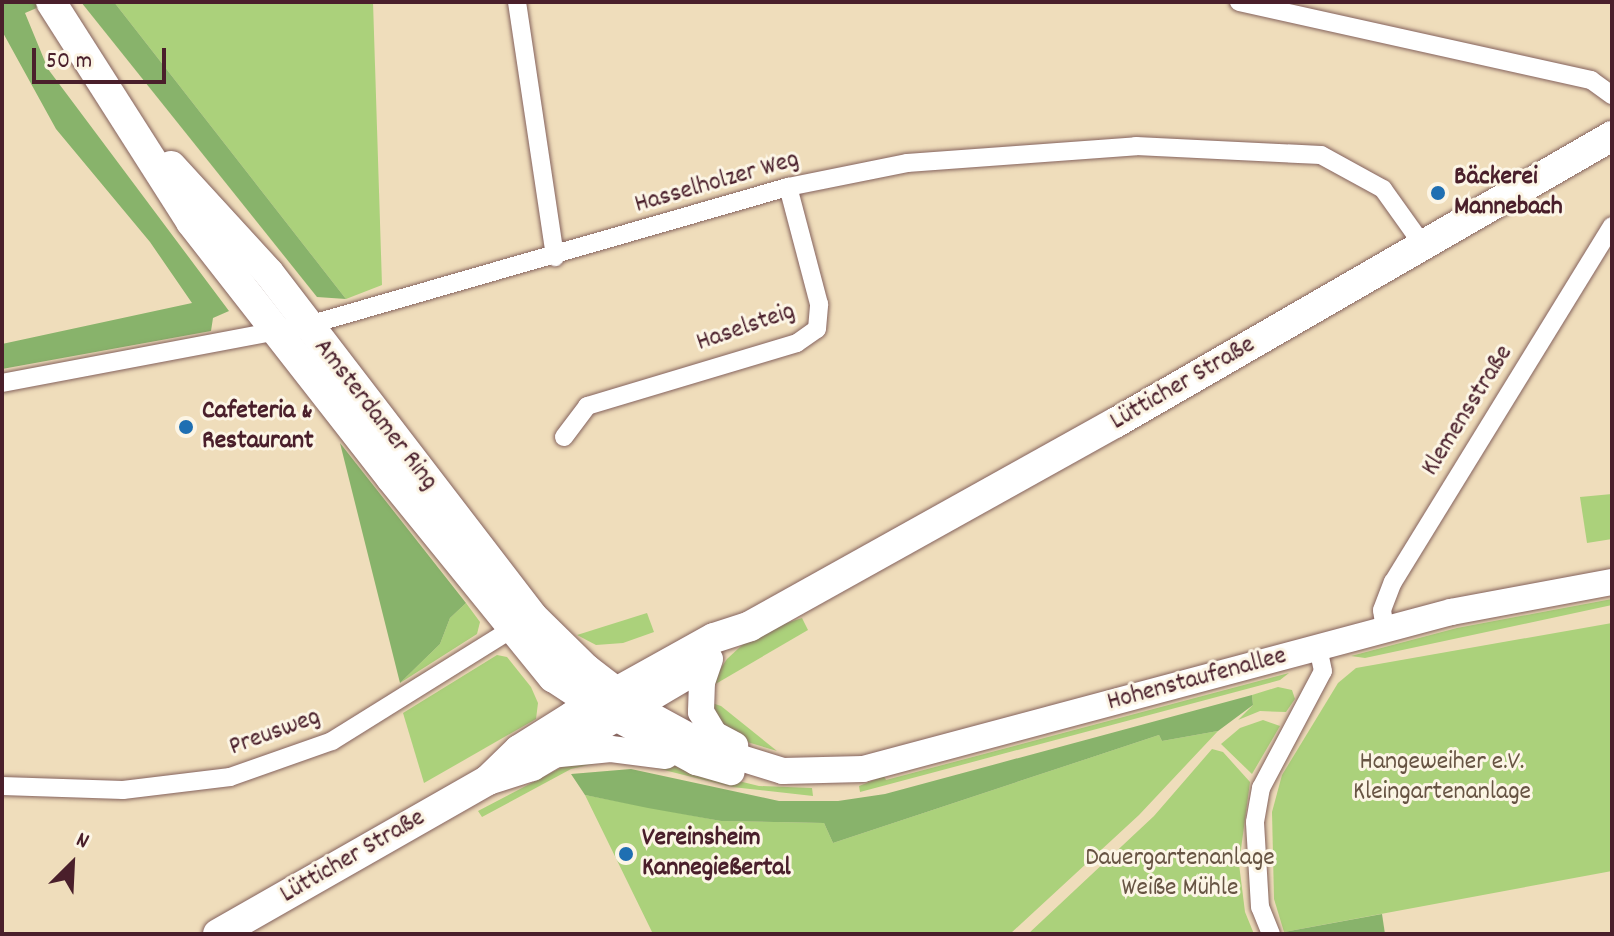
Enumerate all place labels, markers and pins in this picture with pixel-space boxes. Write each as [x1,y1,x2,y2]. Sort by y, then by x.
place label: Bäckerei Mannebach [1454,162,1563,224]
marker: Bäckerei Mannebach [1429,184,1447,202]
place label: Cafeteria & Restaurant [202,396,313,458]
marker: Cafeteria & Restaurant [177,418,195,436]
place label: Vereinsheim Kannegießertal [642,823,791,884]
marker: Vereinsheim Kannegießertal [617,845,635,863]

